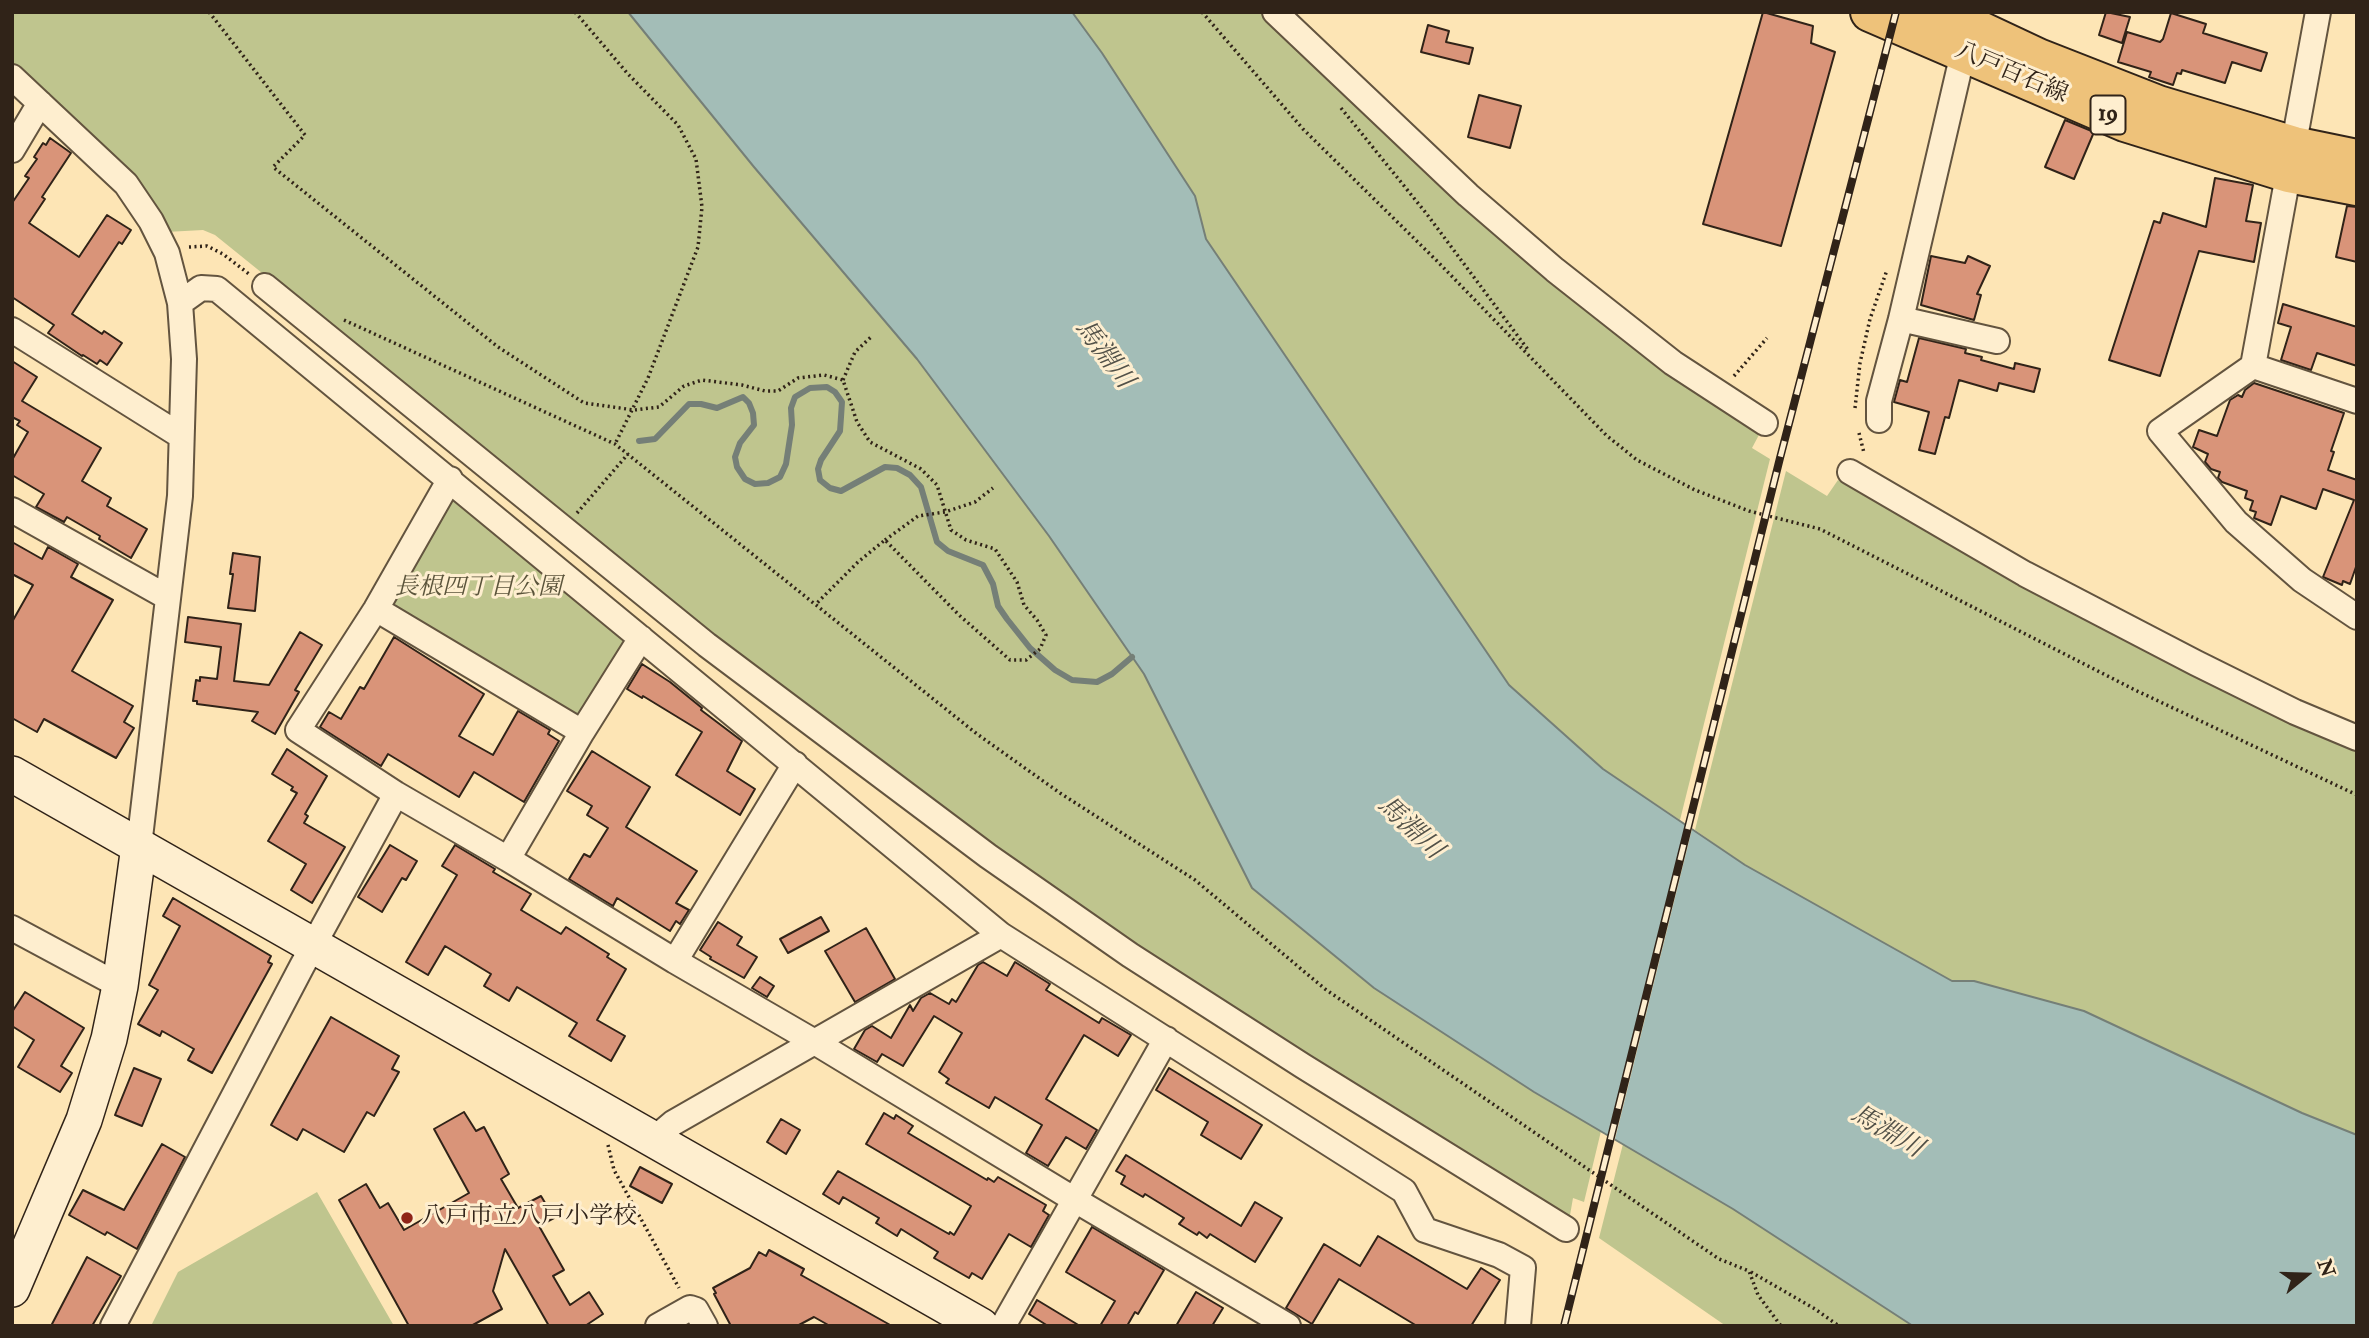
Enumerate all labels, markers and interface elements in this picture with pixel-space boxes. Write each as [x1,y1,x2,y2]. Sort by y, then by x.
street label: 八戸百石線 [1950,37,2072,111]
road number: 19 [2090,96,2126,134]
water label: 馬淵川 [1067,314,1139,396]
park label: 長根四丁目公園 [394,575,562,603]
water label: 馬淵川 [1370,791,1448,867]
water label: 馬淵川 [1844,1100,1928,1166]
place label: 八戸市立八戸小学校 [421,1204,637,1232]
marker: 八戸市立八戸小学校 [399,1210,415,1226]
north arrow [2271,1240,2341,1310]
text: N [2312,1256,2340,1280]

